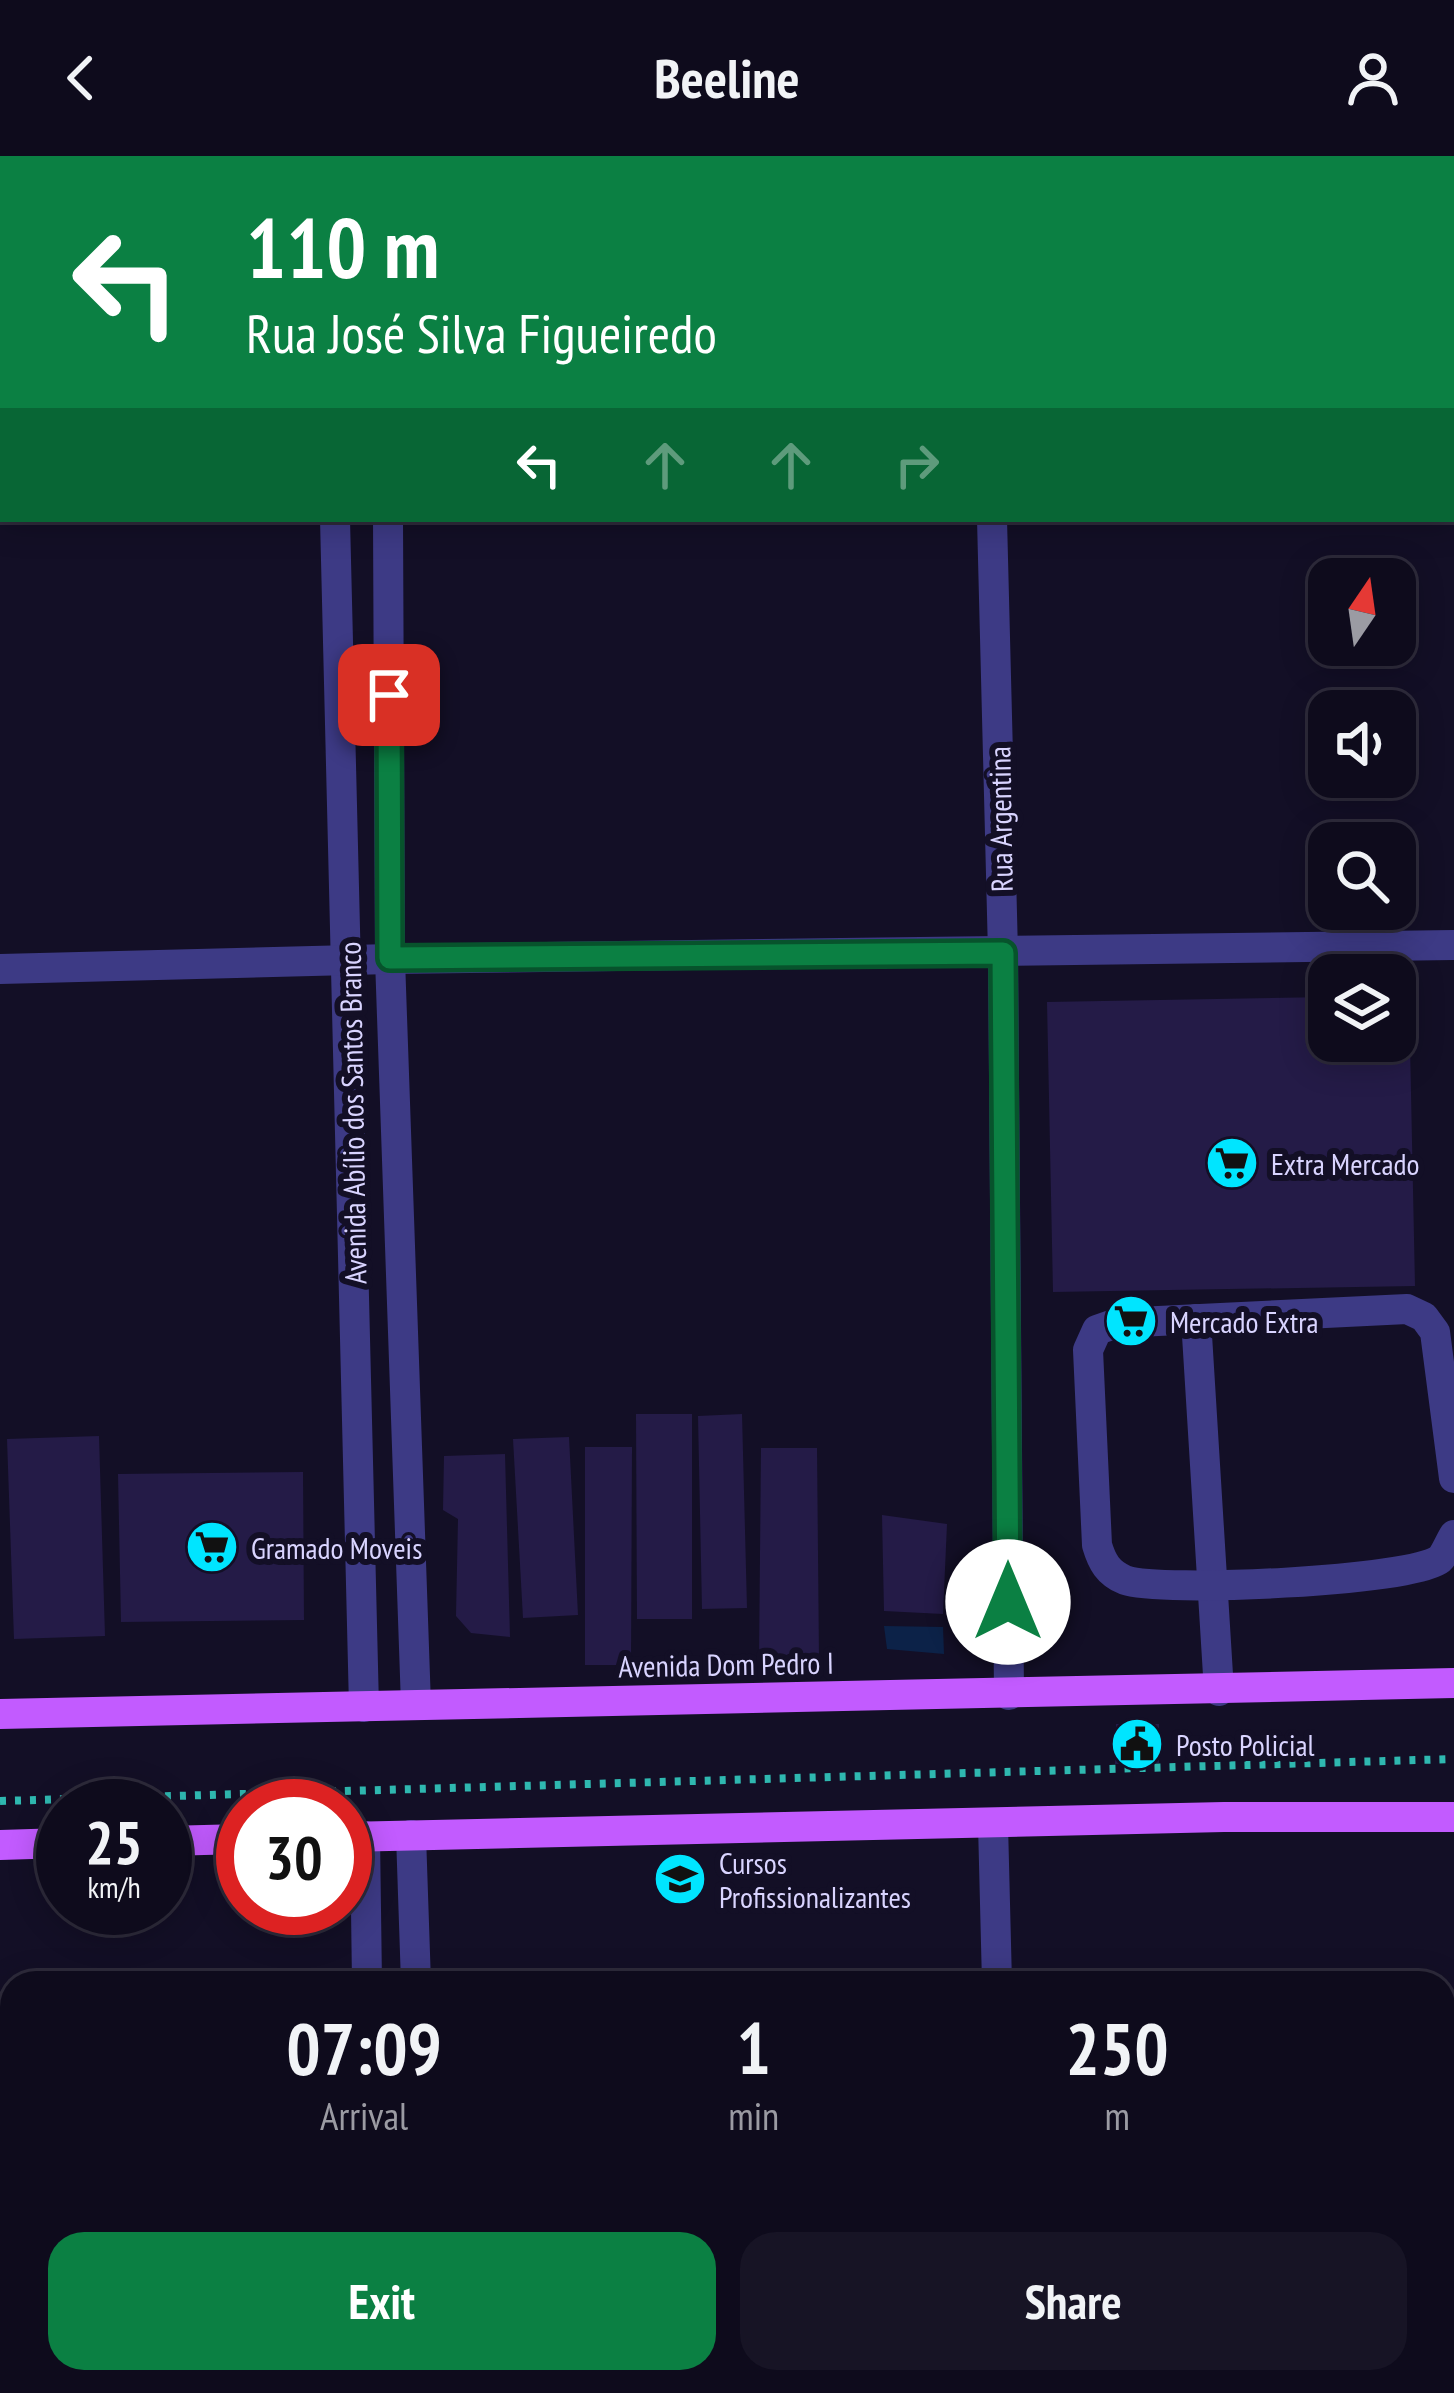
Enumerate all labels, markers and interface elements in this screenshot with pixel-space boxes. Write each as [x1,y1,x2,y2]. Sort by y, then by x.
text: Beeline [654,43,800,113]
icon: back [48,45,114,111]
icon: person [1340,45,1406,111]
text: 110 m [246,192,439,301]
icon: left [48,204,204,360]
text: Rua José Silva Figueiredo [246,298,717,368]
icon: left [506,432,572,498]
icon: ahead [632,432,698,498]
icon: ahead [758,432,824,498]
icon: right [884,432,950,498]
north arrow [1308,558,1416,666]
map controls [1308,558,1416,1062]
pin [338,644,440,746]
icon: arrive [356,662,422,728]
button: sound [1308,690,1416,798]
street label: Rua Argentina [979,746,1021,892]
button: search [1308,822,1416,930]
street label: Avenida Abílio dos Santos Branco [330,941,374,1285]
button: layers [1308,954,1416,1062]
supermarket icon: Extra Mercado [1204,1135,1260,1191]
place label: Extra Mercado [1271,1144,1419,1183]
supermarket icon: Mercado Extra [1103,1293,1159,1349]
place label: Mercado Extra [1170,1302,1318,1341]
supermarket icon: Gramado Moveis [184,1519,240,1575]
place label: Gramado Moveis [251,1528,422,1567]
position arrow [945,1539,1071,1665]
street label: Avenida Dom Pedro I [618,1643,834,1685]
public building icon: Posto Policial [1109,1716,1165,1772]
place label: Posto Policial [1176,1725,1314,1764]
speed limit sign: 30 [216,1779,372,1935]
text: 25 [85,1803,143,1881]
place label: Cursos Profissionalizantes [719,1843,911,1916]
school or university icon: Cursos Profissionalizantes [652,1851,708,1907]
text: km/h [87,1867,141,1906]
text: 07:09 [286,2001,442,2094]
text: 1 [737,2001,771,2094]
text: 250 [1065,2001,1169,2094]
text: Arrival [320,2090,408,2141]
text: min [728,2090,779,2141]
text: m [1104,2090,1130,2141]
button: Exit [48,2232,716,2370]
button: Share [740,2232,1407,2370]

